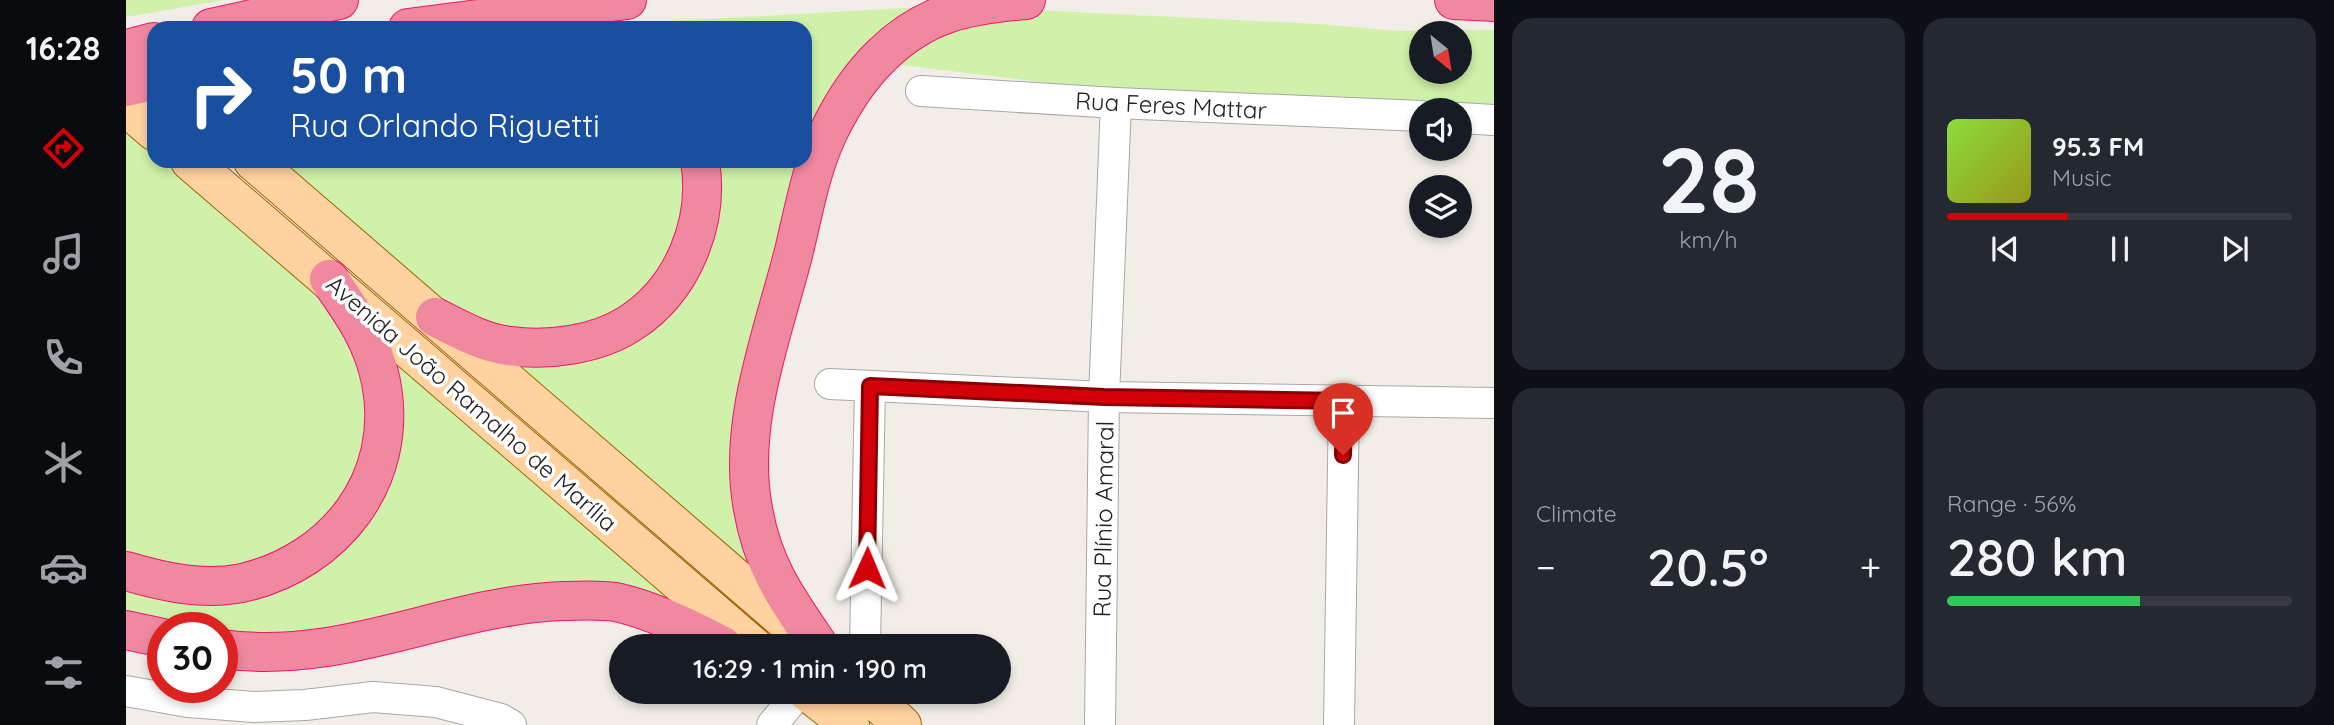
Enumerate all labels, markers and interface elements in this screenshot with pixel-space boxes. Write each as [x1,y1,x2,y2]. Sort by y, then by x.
north arrow [1409,21,1472,84]
map controls [1409,21,1472,238]
text: 16:28 [26,28,100,68]
text: 50 m [290,44,407,105]
icon: right [175,49,266,140]
street label: Rua Feres Mattar [1074,85,1268,125]
button: sound [1409,98,1472,161]
text: Rua Orlando Riguetti [290,105,600,145]
text: 28 [1658,122,1759,236]
icon: directions [39,124,88,173]
text: 95.3 FM [2052,130,2144,163]
text: Music [2052,163,2112,192]
button: layers [1409,175,1472,238]
text: km/h [1679,225,1738,254]
icon: music [39,229,88,278]
icon: previous [1986,230,2024,268]
icon: pause [2101,230,2139,268]
icon: next [2216,230,2254,268]
street label: Avenida João Ramalho de Marília [320,269,624,537]
icon: phone [39,333,88,382]
pin [1313,383,1373,455]
icon: arrive [1324,394,1362,432]
street label: Rua Plínio Amaral [1086,420,1120,618]
icon: climate [39,438,88,487]
text: Range · 56% [1947,489,2076,518]
text: Climate [1536,499,1617,528]
text: 280 km [1947,524,2128,589]
position arrow [830,531,904,605]
text: 20.5° [1647,534,1768,599]
icon: car [39,543,88,592]
text: − [1536,543,1556,591]
text: + [1860,543,1881,591]
speed limit sign: 30 [147,612,238,703]
icon: filters [39,648,88,697]
text: 16:29 · 1 min · 190 m [693,652,927,685]

